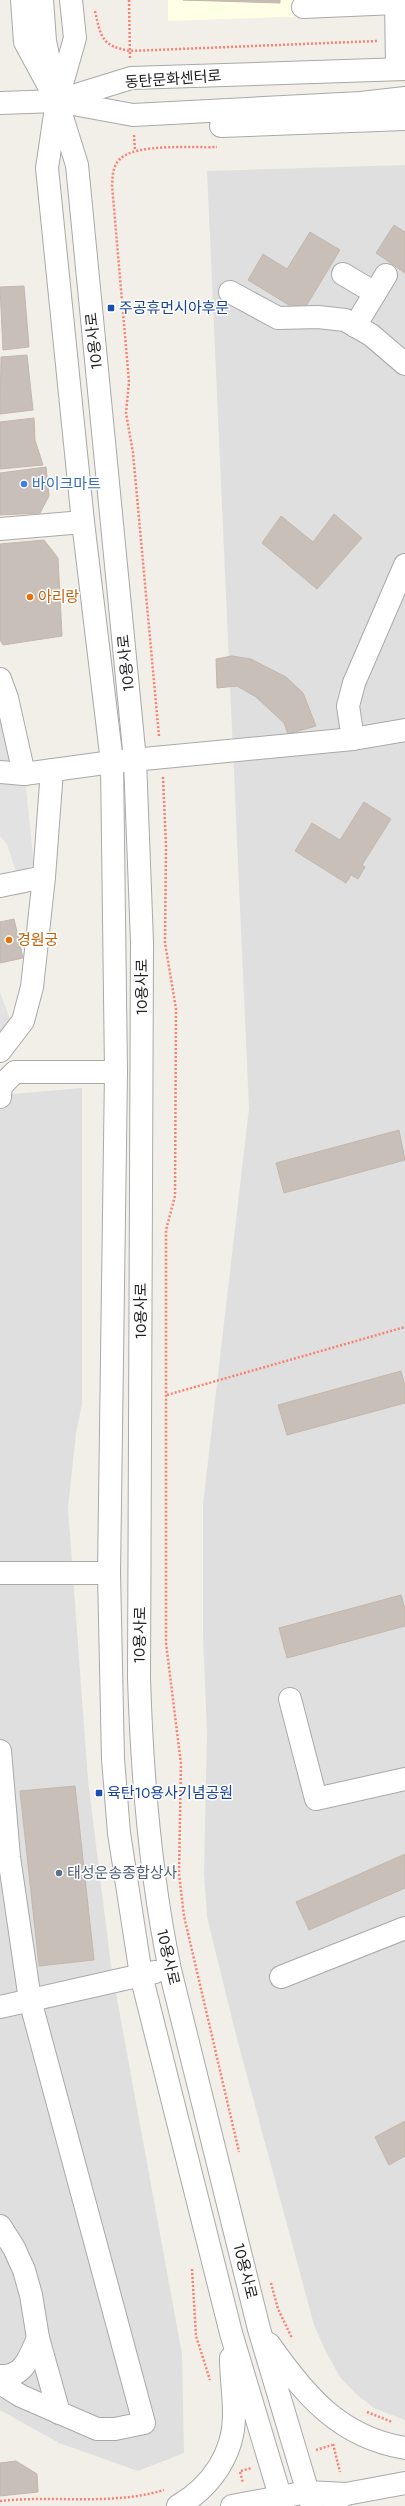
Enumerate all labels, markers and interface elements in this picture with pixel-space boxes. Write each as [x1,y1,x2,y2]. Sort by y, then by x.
street label: 동탄문화센터로 [124,65,222,93]
place label: 주공휴먼시아후문 [119,297,229,319]
marker: 주공휴먼시아후문 [106,303,116,313]
street label: 10용사로 [80,311,108,371]
place label: 바이크마트 [32,473,101,495]
marker: 바이크마트 [19,479,29,489]
place label: 아리랑 [38,586,80,608]
marker: 아리랑 [25,592,35,602]
street label: 10용사로 [112,633,140,693]
place label: 경원궁 [17,929,58,951]
marker: 경원궁 [4,935,14,945]
street label: 10용사로 [131,958,153,1016]
street label: 10용사로 [130,1282,152,1340]
street label: 10용사로 [129,1606,151,1664]
place label: 육탄10용사기념공원 [107,1782,233,1804]
marker: 육탄10용사기념공원 [94,1788,104,1798]
place label: 태성운송종합상사 [67,1862,178,1884]
marker: 태성운송종합상사 [54,1868,64,1878]
street label: 10용사로 [151,1927,185,1987]
street label: 10용사로 [227,2241,263,2301]

